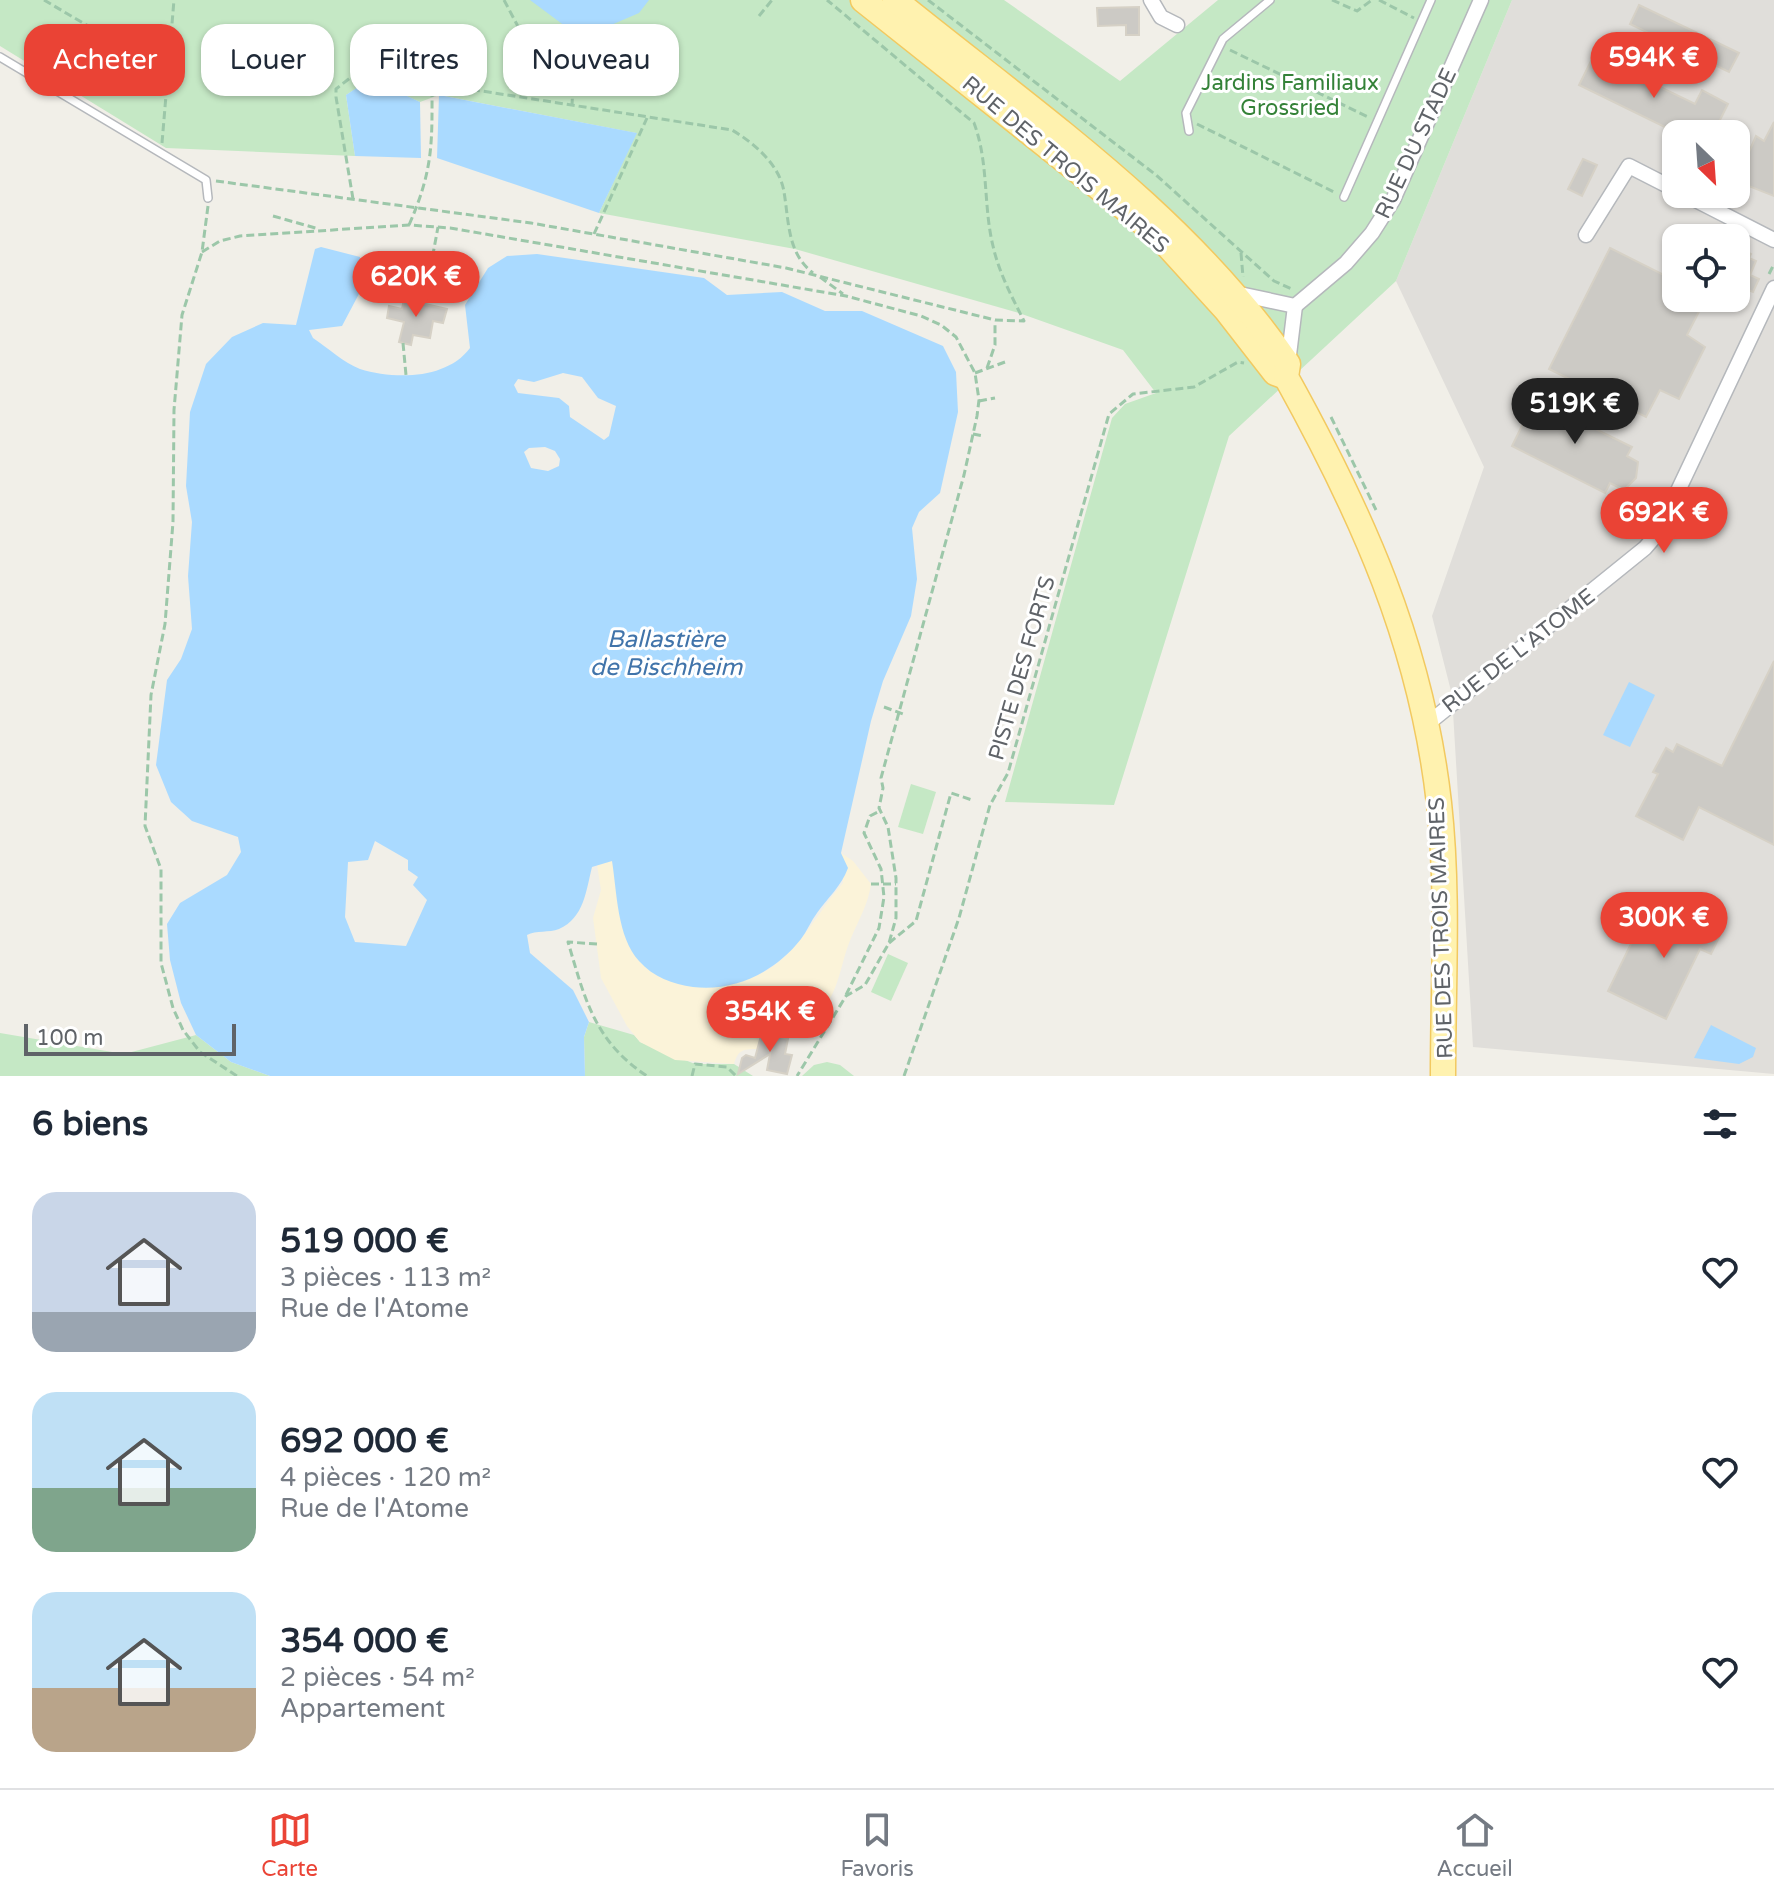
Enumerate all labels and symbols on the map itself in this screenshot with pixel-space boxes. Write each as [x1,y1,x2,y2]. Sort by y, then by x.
pin: 594K € [1589,32,1719,100]
street label: RUE DU STADE [1370,64,1462,223]
park label: Jardins Familiaux Grossried [1201,70,1379,121]
street label: RUE DES TROIS MAIRES [957,71,1174,259]
north arrow [1662,120,1750,208]
pin: 620K € [351,251,481,319]
pin: 519K € [1510,378,1640,446]
pin: 692K € [1599,487,1729,555]
street label: PISTE DES FORTS [983,573,1061,763]
street label: RUE DE L'ATOME [1437,583,1600,719]
water label: Ballastière de Bischheim [590,625,743,682]
street label: RUE DES TROIS MAIRES [1423,797,1459,1059]
pin: 300K € [1599,892,1729,960]
pin: 354K € [705,986,835,1054]
scale bar [24,1020,236,1056]

